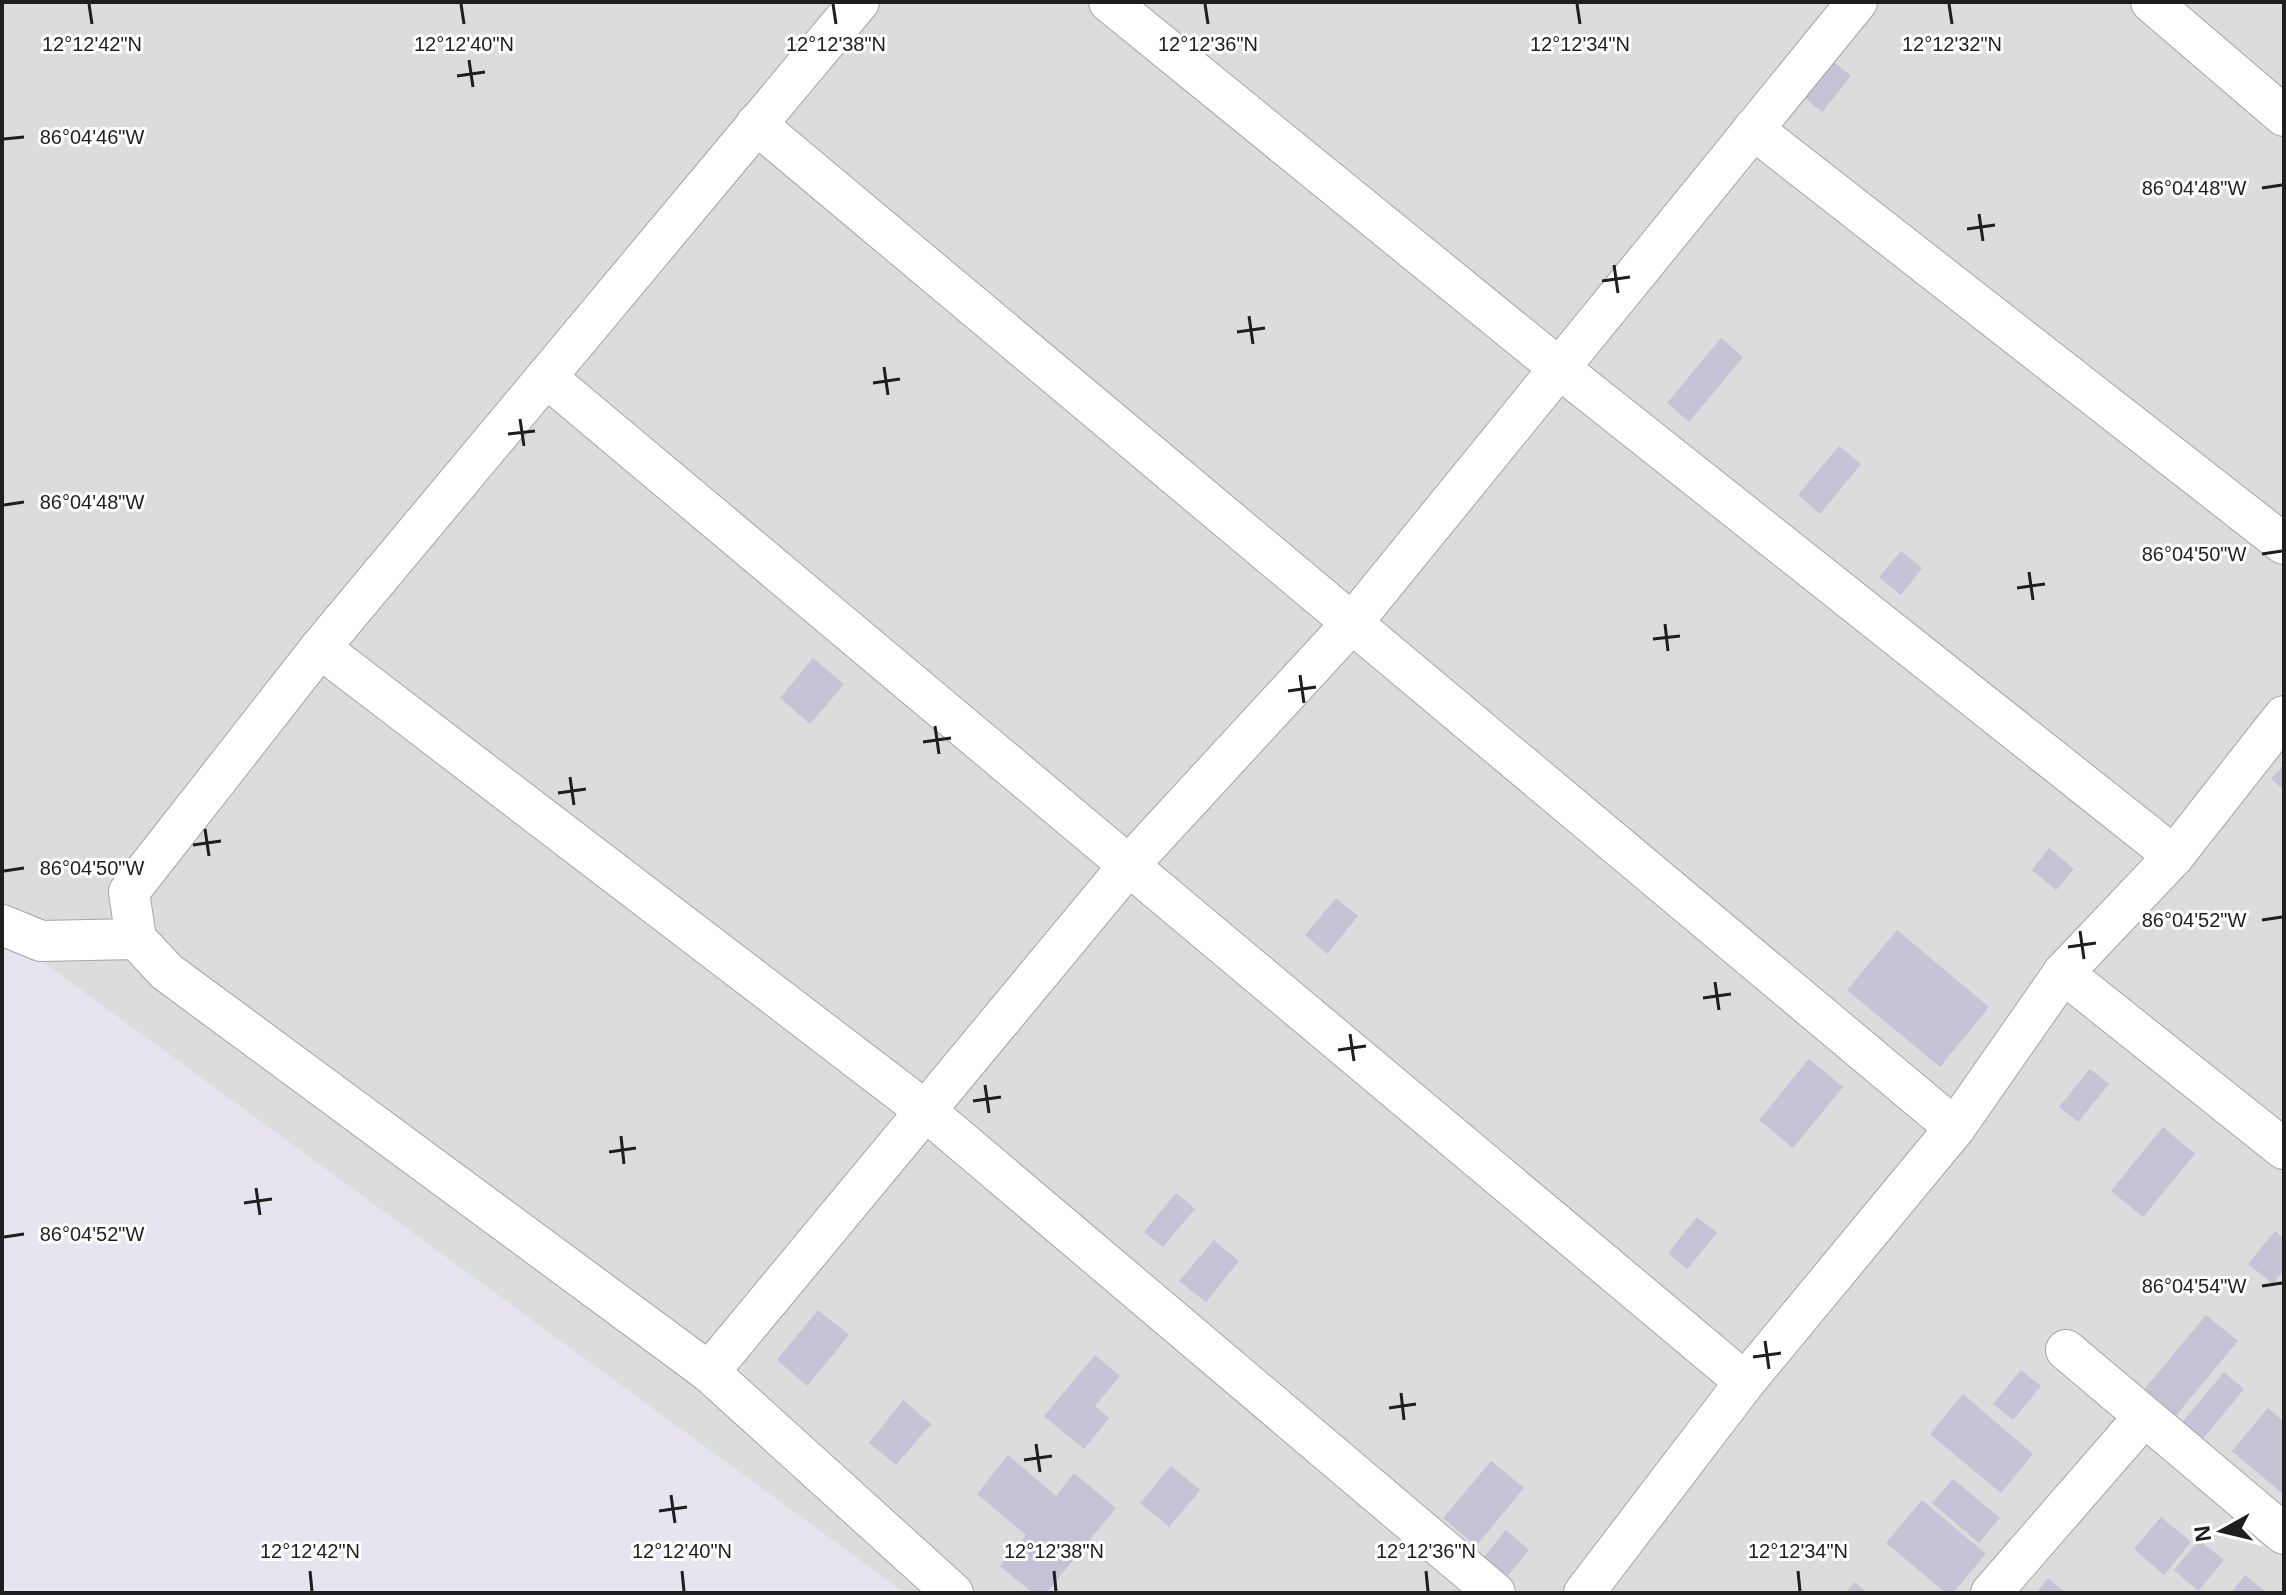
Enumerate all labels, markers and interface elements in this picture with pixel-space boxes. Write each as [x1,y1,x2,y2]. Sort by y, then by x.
text: 12°12'42"N [42,33,142,55]
text: 12°12'40"N [414,33,514,55]
text: 12°12'38"N [786,33,886,55]
text: 12°12'36"N [1158,33,1258,55]
text: 12°12'34"N [1530,33,1630,55]
text: 12°12'32"N [1902,33,2002,55]
text: 86°04'46"W [40,126,144,148]
text: 86°04'48"W [2142,177,2246,199]
text: 86°04'48"W [40,491,144,513]
text: 86°04'50"W [2142,543,2246,565]
text: 86°04'50"W [40,857,144,879]
text: 86°04'52"W [2142,909,2246,931]
text: 86°04'52"W [40,1223,144,1245]
text: 86°04'54"W [2142,1275,2246,1297]
north arrow [2182,1491,2262,1571]
text: N [2189,1524,2216,1543]
text: 12°12'42"N [260,1540,360,1562]
text: 12°12'40"N [632,1540,732,1562]
text: 12°12'38"N [1004,1540,1104,1562]
text: 12°12'36"N [1376,1540,1476,1562]
text: 12°12'34"N [1748,1540,1848,1562]

